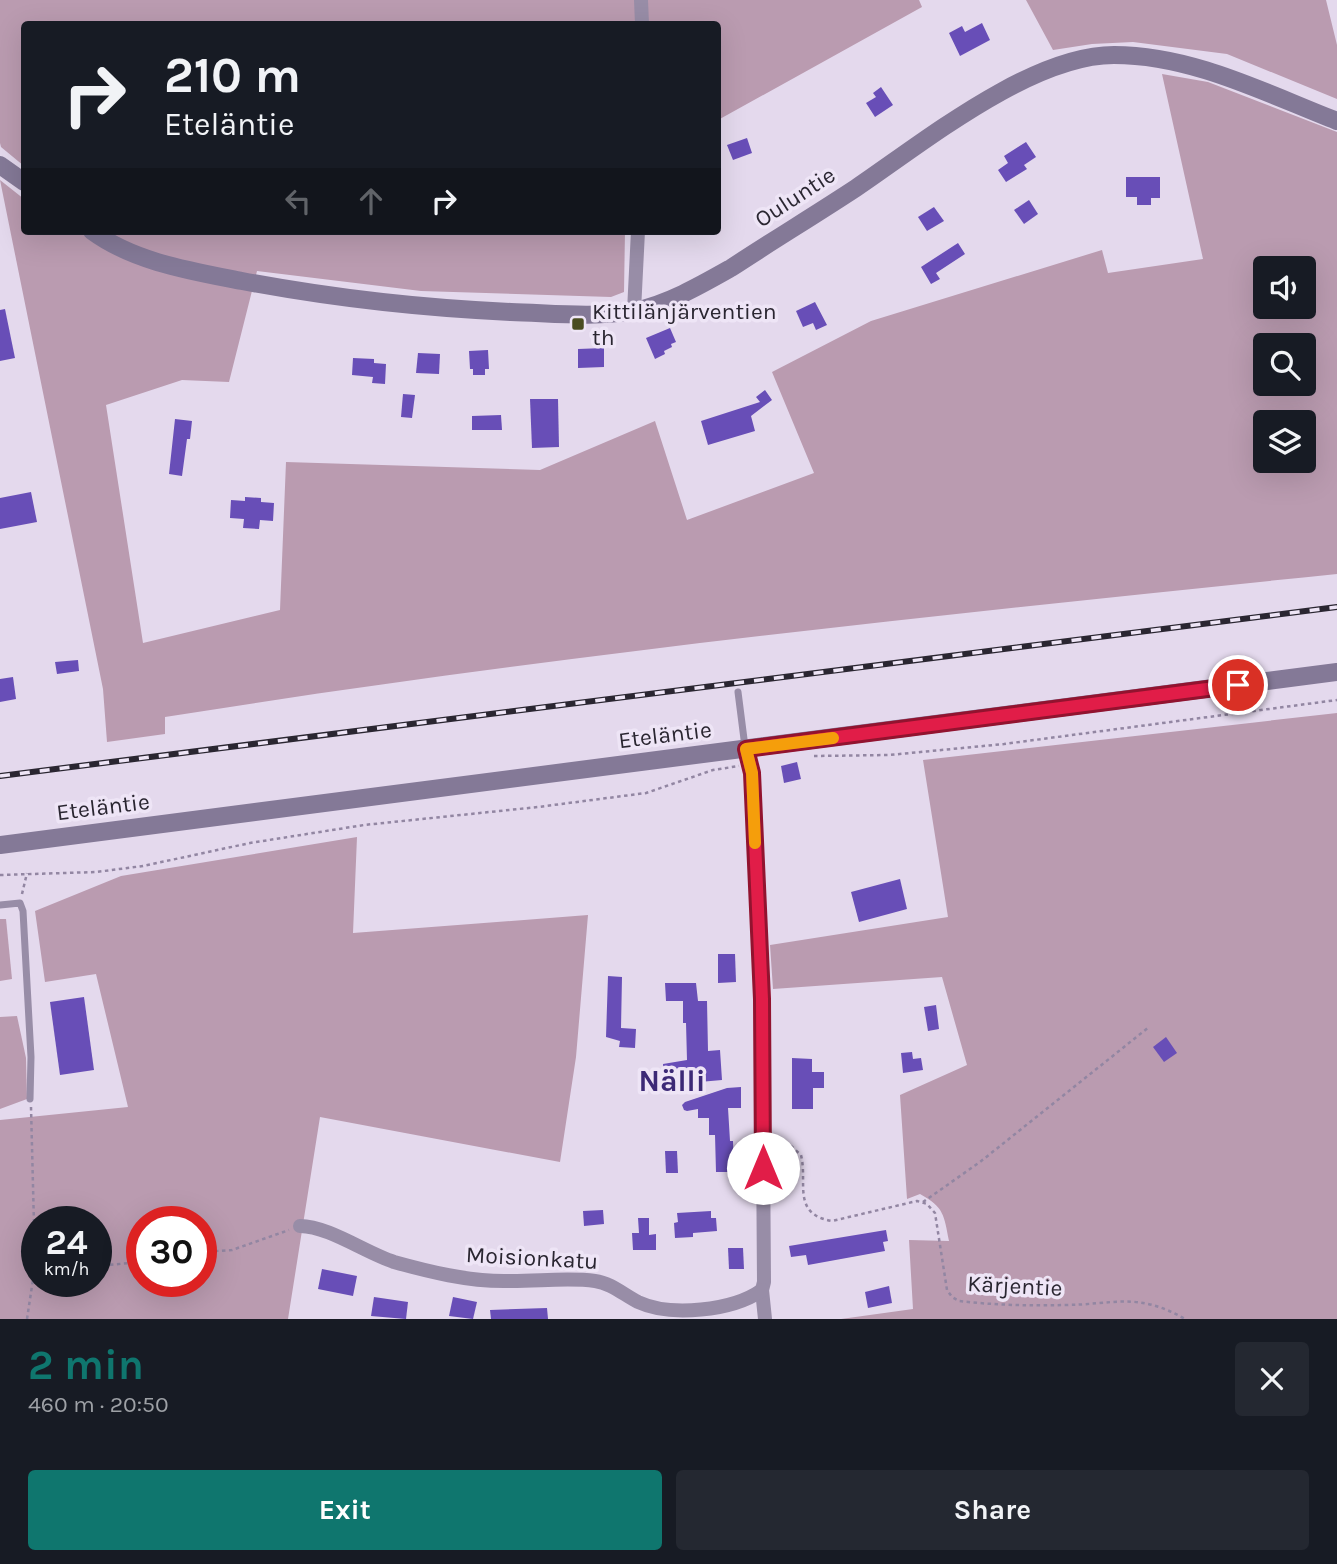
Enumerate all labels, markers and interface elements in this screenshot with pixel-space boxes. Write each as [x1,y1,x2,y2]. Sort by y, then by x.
text: 210 m [164,47,301,104]
icon: right [49,49,140,140]
text: Eteläntie [164,106,294,143]
street label: Ouluntie [750,161,840,233]
icon: left [279,182,317,220]
icon: ahead [352,182,390,220]
icon: right [425,182,463,220]
map controls [1253,256,1316,473]
button: sound [1253,256,1316,319]
place label: Kittilänjärventien th [592,298,777,351]
marker: Kittilänjärventien th [570,316,586,332]
button: search [1253,333,1316,396]
button: layers [1253,410,1316,473]
pin [1208,655,1268,715]
icon: arrive [1219,666,1257,704]
street label: Eteläntie [617,716,713,754]
street label: Eteläntie [55,788,151,826]
district label: Nälli [638,1063,706,1099]
position arrow [726,1131,800,1205]
speed limit sign: 30 [126,1206,217,1297]
text: 24 [46,1222,88,1263]
street label: Moisionkatu [465,1241,599,1275]
text: km/h [44,1258,89,1280]
street label: Kärjentie [967,1270,1063,1302]
text: 2 min [28,1340,144,1390]
button: close [1235,1342,1309,1416]
text: 460 m · 20:50 [28,1391,169,1418]
button: Exit [28,1470,662,1550]
button: Share [676,1470,1309,1550]

